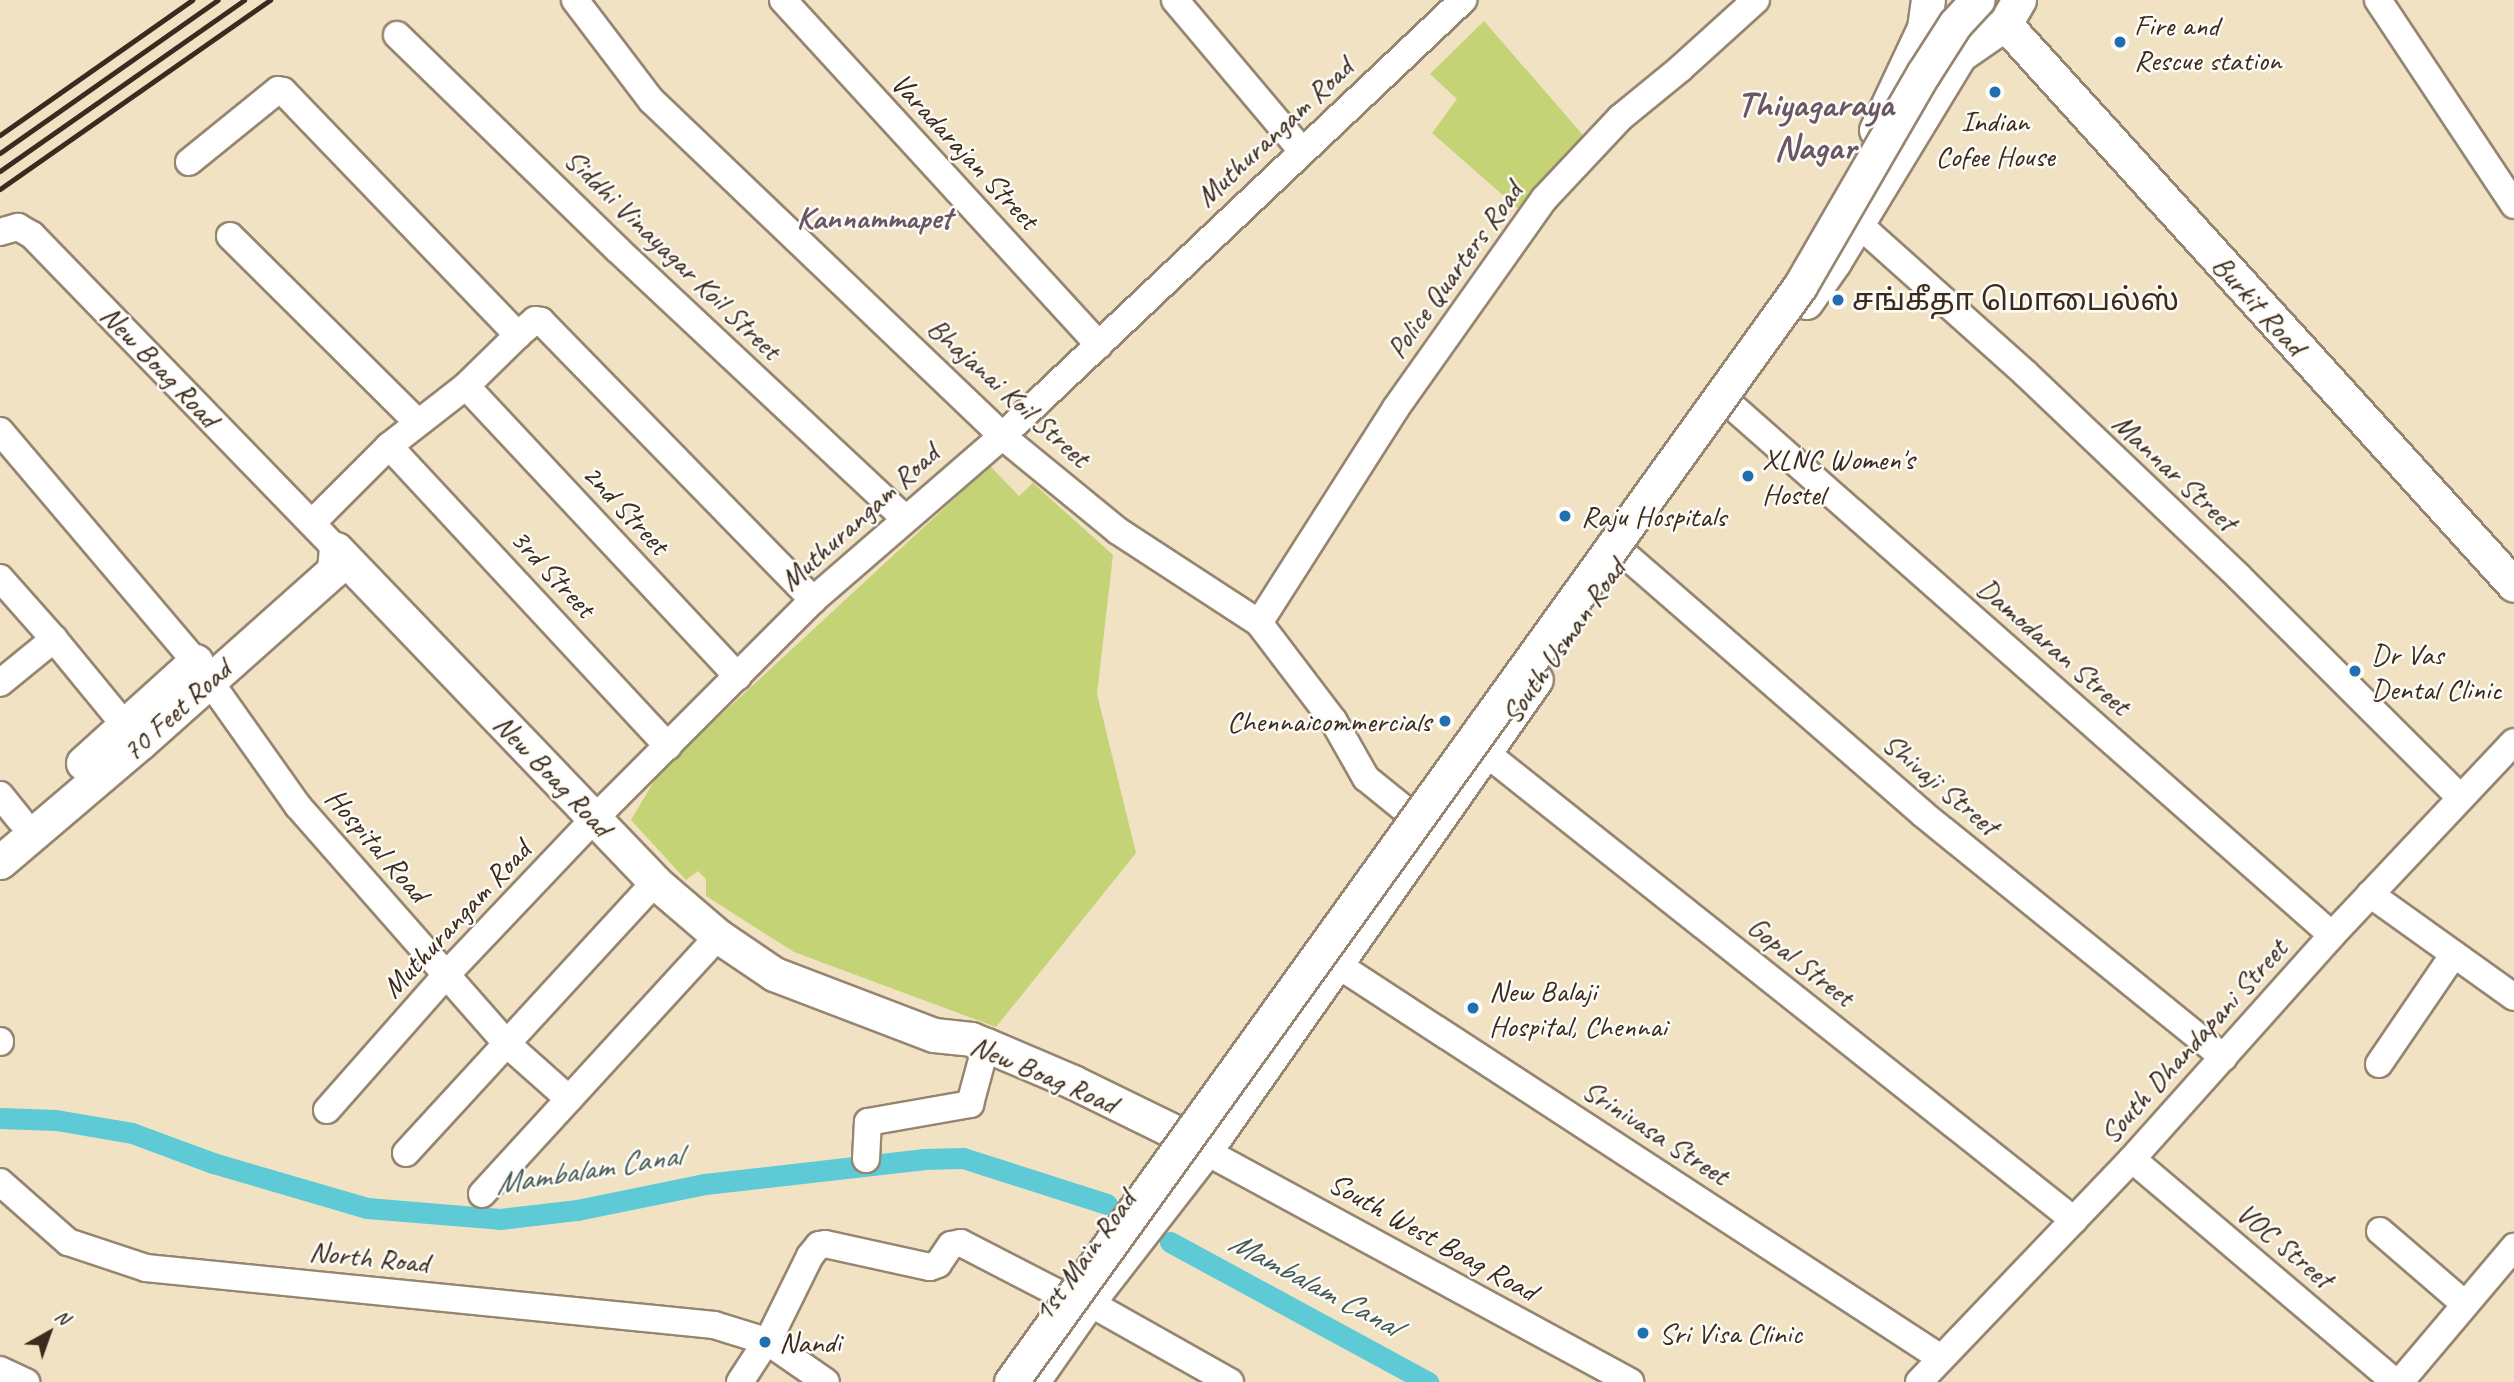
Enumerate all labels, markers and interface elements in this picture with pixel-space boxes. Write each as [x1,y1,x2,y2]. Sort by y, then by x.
place label: Fire and Rescue station [2134,7,2281,78]
marker: Fire and Rescue station [2112,34,2128,50]
street label: Muthurangam Road [1188,50,1360,214]
street label: Varadarajan Street [883,65,1047,237]
district label: Thiyagaraya Nagar [1737,83,1893,170]
marker: Indian Cofee House [1987,84,2003,100]
place label: Indian Cofee House [1936,103,2054,174]
street label: Siddhi Vinayagar Koil Street [557,141,789,367]
street label: Police Quarters Road [1378,175,1530,365]
district label: Kannammapet [797,199,951,237]
street label: Burkit Road [2205,248,2313,362]
place label: சங்கீதா மொபைல்ஸ் [1852,282,2179,318]
marker: சங்கீதா மொபைல்ஸ் [1830,292,1846,308]
street label: New Boag Road [92,297,228,435]
street label: Bhajanai Koil Street [920,309,1098,475]
street label: Mannar Street [2105,405,2245,539]
street label: Muthurangam Road [772,436,946,598]
place label: XLNC Women's Hostel [1762,441,1914,512]
street label: 2nd Street [575,456,677,562]
marker: XLNC Women's Hostel [1740,468,1756,484]
place label: Raju Hospitals [1581,498,1727,534]
marker: Raju Hospitals [1555,506,1575,526]
street label: 3rd Street [503,521,603,625]
street label: South Usman Road [1493,551,1633,731]
street label: Damodaran Street [1970,569,2138,723]
place label: Dr Vas Dental Clinic [2371,636,2501,706]
street label: 70 Feet Road [114,652,238,768]
marker: Dr Vas Dental Clinic [2345,661,2365,681]
place label: Chennaicommercials [1227,703,1431,739]
street label: New Boag Road [485,706,621,844]
marker: Chennaicommercials [1437,713,1453,729]
street label: Shivaji Street [1875,725,2007,843]
street label: Hospital Road [318,781,436,909]
street label: Muthurangam Road [374,833,538,1005]
street label: Gopal Street [1740,908,1862,1014]
street label: South Dhandapani Street [2091,931,2295,1151]
place label: New Balaji Hospital, Chennai [1489,973,1667,1044]
marker: New Balaji Hospital, Chennai [1463,998,1483,1018]
street label: New Boag Road [965,1027,1123,1121]
street label: Srinivasa Street [1576,1071,1736,1193]
water label: Mambalam Canal [492,1136,684,1204]
street label: South West Boag Road [1323,1165,1543,1309]
street label: 1st Main Road [1025,1184,1143,1328]
street label: VOC Street [2229,1194,2341,1296]
water label: Mambalam Canal [1222,1223,1406,1345]
street label: North Road [307,1233,431,1281]
north arrow [14,1298,84,1368]
text: N [50,1304,75,1330]
place label: Sri Visa Clinic [1659,1315,1802,1351]
marker: Sri Visa Clinic [1633,1323,1653,1343]
place label: Nandi [779,1324,841,1360]
marker: Nandi [757,1334,773,1350]

